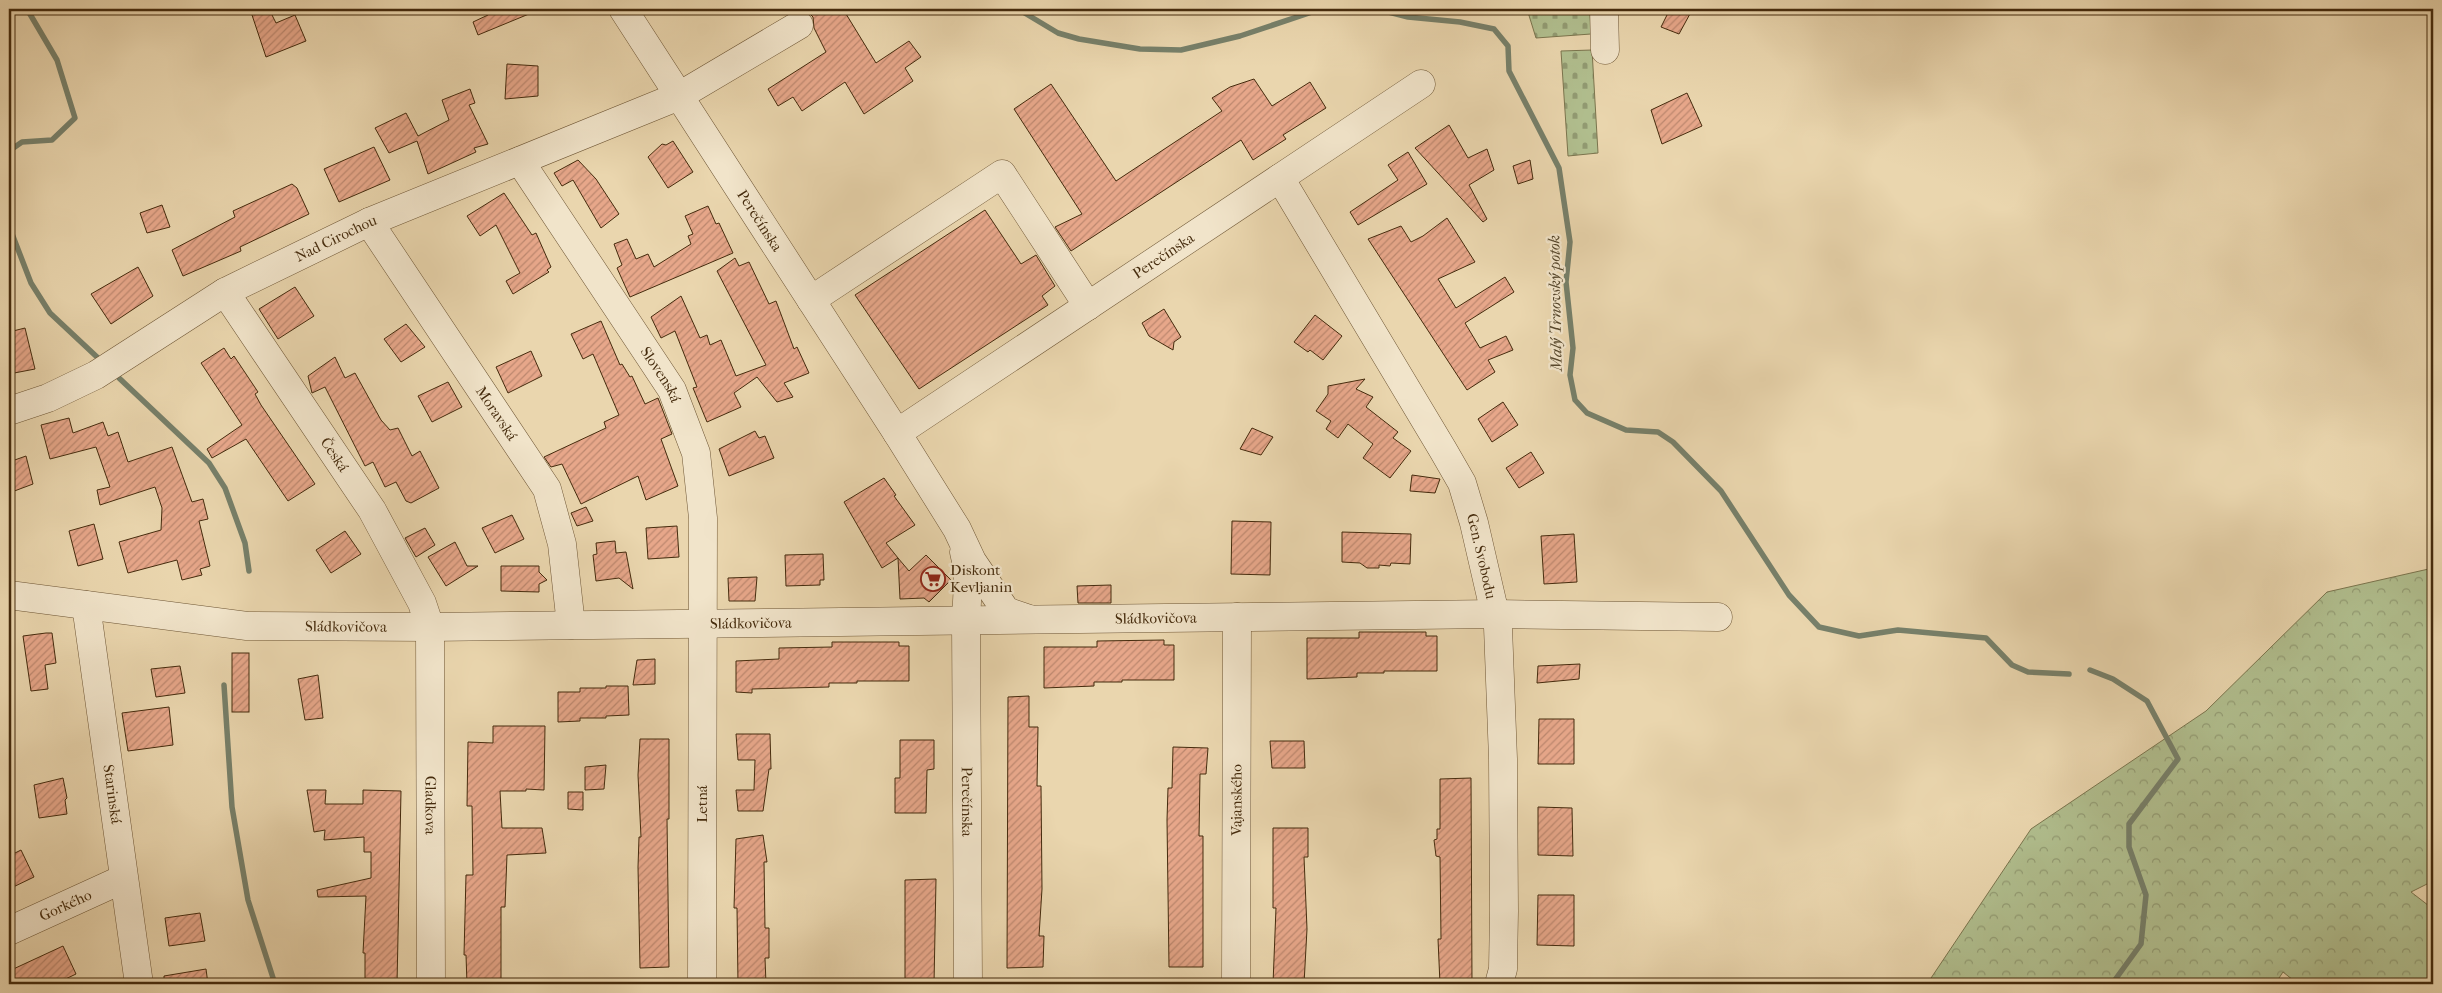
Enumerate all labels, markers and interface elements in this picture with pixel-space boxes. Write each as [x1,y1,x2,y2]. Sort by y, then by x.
street label: Perečínska [733,186,787,256]
street label: Nad Cirochou [292,211,380,266]
street label: Perečínska [1129,228,1198,282]
water label: Malý Trnovský potok [1544,235,1566,372]
street label: Slovenská [637,343,685,406]
street label: Moravská [472,383,522,445]
street label: Česká [317,434,353,476]
street label: Gen. Svobodu [1463,511,1500,601]
place label: Diskont Kevljanin [950,561,1012,596]
supermarket icon: Diskont Kevljanin [920,566,946,592]
street label: Sládkovičova [1115,609,1198,628]
street label: Sládkovičova [710,614,793,633]
street label: Sládkovičova [305,617,388,636]
street label: Starinská [99,763,126,826]
street label: Vajanského [1227,764,1246,837]
street label: Perečínska [958,767,976,838]
street label: Gladkova [421,776,440,836]
street label: Letná [693,784,711,823]
street label: Gorkého [37,885,95,925]

